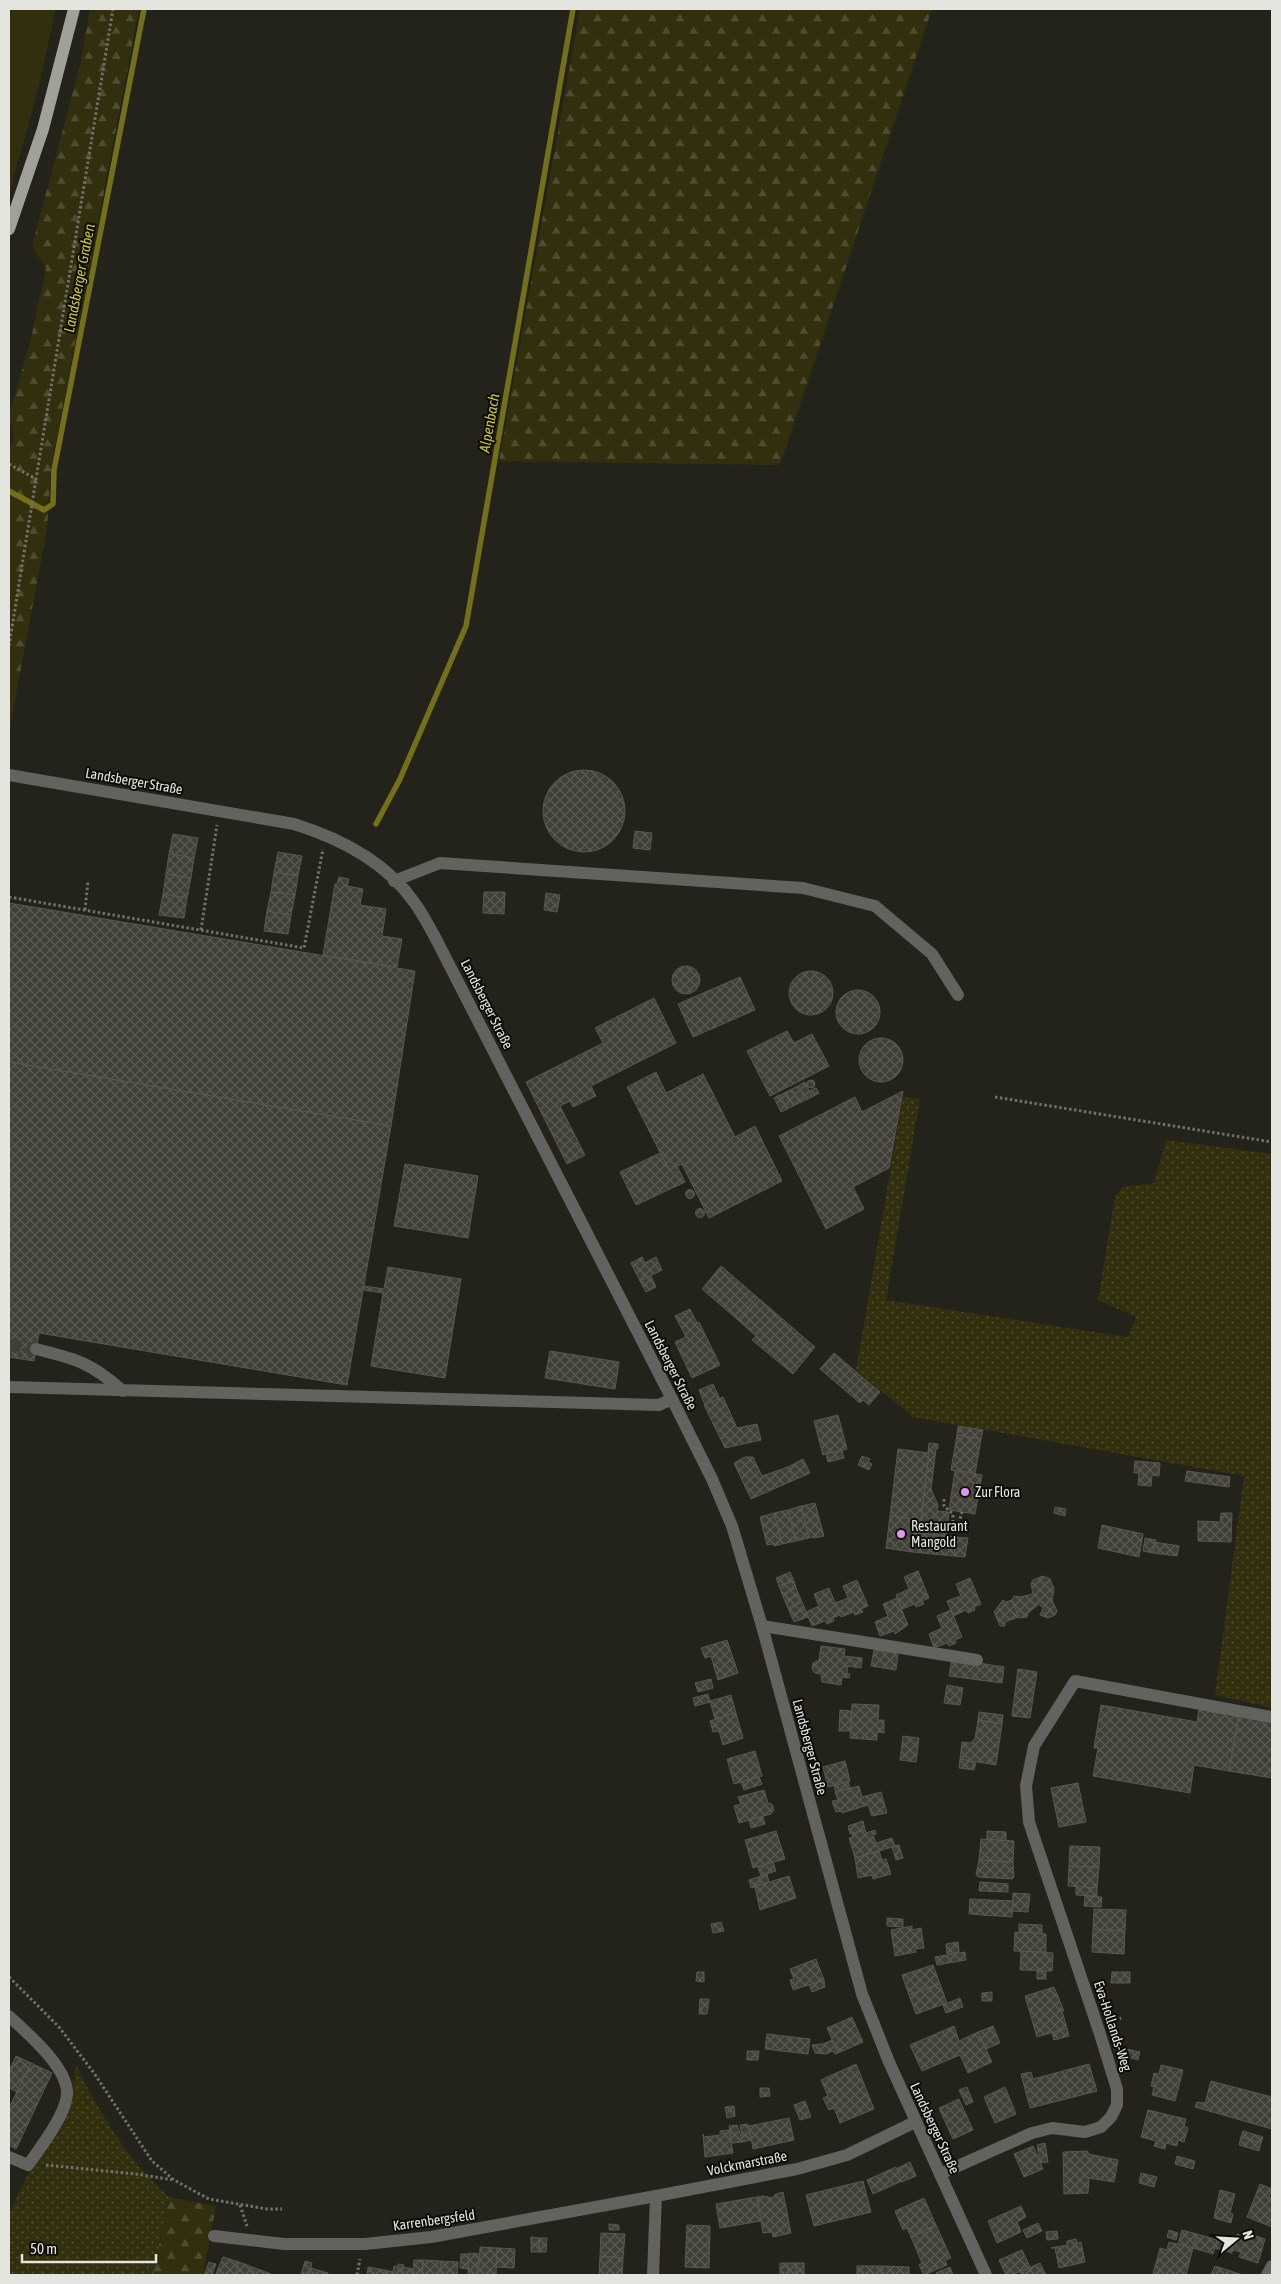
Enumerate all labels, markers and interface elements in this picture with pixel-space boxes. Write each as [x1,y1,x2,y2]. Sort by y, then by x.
water label: Landsberger Graben [60,222,98,334]
water label: Alpenbach [475,392,503,455]
street label: Landsberger Straße [84,765,184,797]
street label: Landsberger Straße [458,957,516,1051]
street label: Landsberger Straße [642,1318,700,1412]
place label: Zur Flora [975,1484,1020,1500]
marker: Zur Flora [959,1486,971,1498]
place label: Restaurant Mangold [911,1518,968,1550]
marker: Restaurant Mangold [895,1528,907,1540]
street label: Landsberger Straße [790,1697,830,1797]
street label: Eva-Hollands-Weg [1091,1979,1135,2073]
street label: Landsberger Straße [907,2080,963,2176]
street label: Volckmarstraße [706,2147,788,2179]
street label: Karrenbergsfeld [392,2206,476,2234]
north arrow [1211,2214,1261,2264]
text: N [1239,2229,1257,2241]
scale bar [22,2232,156,2264]
text: 50 m [30,2240,57,2257]

